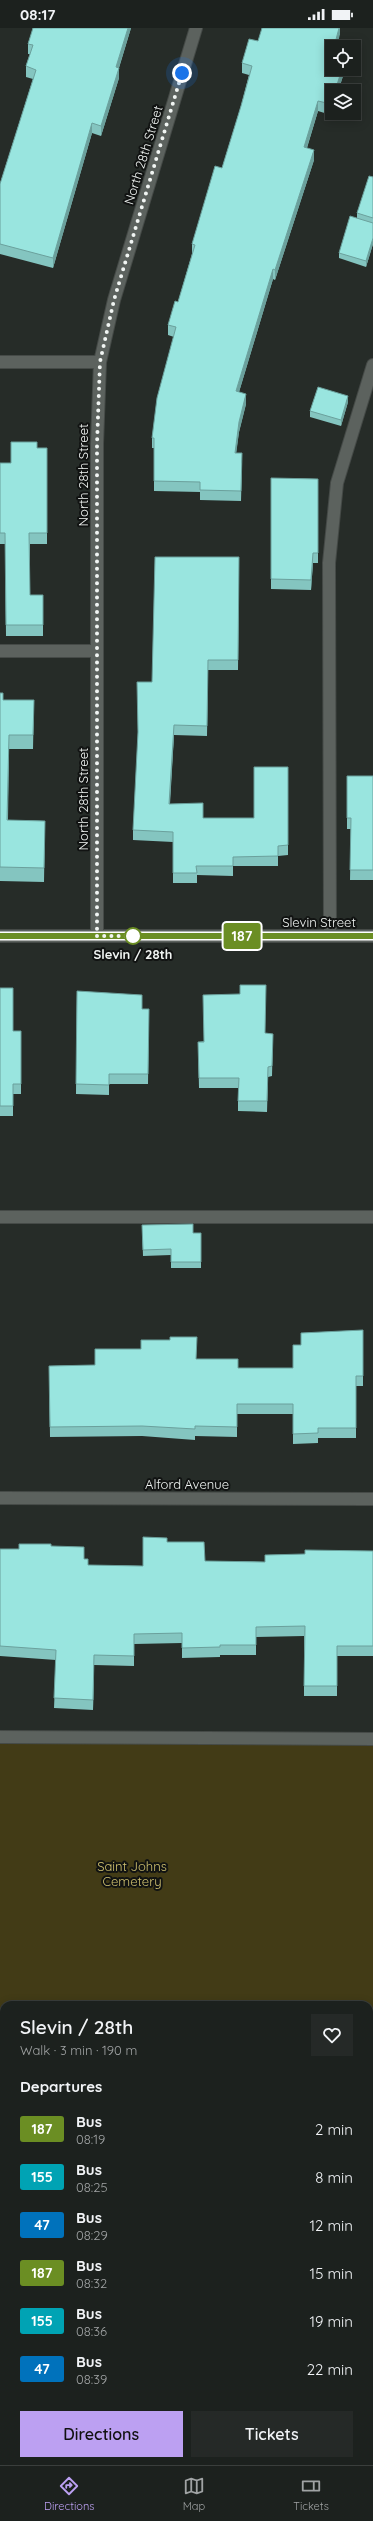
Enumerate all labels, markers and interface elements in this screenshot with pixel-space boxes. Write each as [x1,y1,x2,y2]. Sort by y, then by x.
text: 08:17 [20,5,56,24]
map controls [325,40,361,120]
button: locate [325,40,361,76]
your location [172,63,192,83]
button: layers [325,84,361,120]
street label: North 28th Street [120,104,166,206]
street label: North 28th Street [75,424,91,526]
street label: North 28th Street [75,748,91,850]
street label: Slevin Street [282,914,356,930]
line badge: 187 [219,923,265,949]
marker: Slevin / 28th [124,927,142,945]
text: 187 [232,927,252,945]
place label: Slevin / 28th [94,946,173,962]
street label: Alford Avenue [145,1476,229,1492]
park label: Saint Johns Cemetery [97,1858,167,1889]
button: heart [311,2014,353,2056]
text: Slevin / 28th [20,2015,133,2039]
text: Walk · 3 min · 190 m [20,2042,137,2058]
text: Departures [20,2077,102,2096]
text: Bus [76,2112,102,2131]
text: 187 [32,2120,52,2138]
text: 2 min [315,2120,353,2139]
text: 08:19 [76,2131,105,2147]
text: Bus [76,2160,102,2179]
text: 155 [31,2168,53,2186]
text: 8 min [315,2168,353,2187]
text: 08:25 [76,2179,107,2195]
text: Bus [76,2208,102,2227]
text: 47 [34,2216,50,2234]
text: 12 min [309,2216,353,2235]
text: 08:29 [76,2227,108,2243]
text: Bus [76,2256,102,2275]
text: 187 [32,2264,52,2282]
text: 15 min [310,2264,353,2283]
text: 08:32 [76,2275,107,2291]
text: Bus [76,2304,102,2323]
text: 155 [31,2312,53,2330]
text: 19 min [309,2312,353,2331]
text: 08:36 [76,2323,107,2339]
text: Bus [76,2352,102,2371]
text: 47 [34,2360,50,2378]
text: 22 min [307,2360,353,2379]
text: 08:39 [76,2371,107,2387]
button: Directions [20,2411,183,2457]
button: Tickets [191,2411,353,2457]
tab: Directions [44,2475,95,2513]
tab: Map [183,2475,205,2513]
tab: Tickets [293,2475,329,2513]

